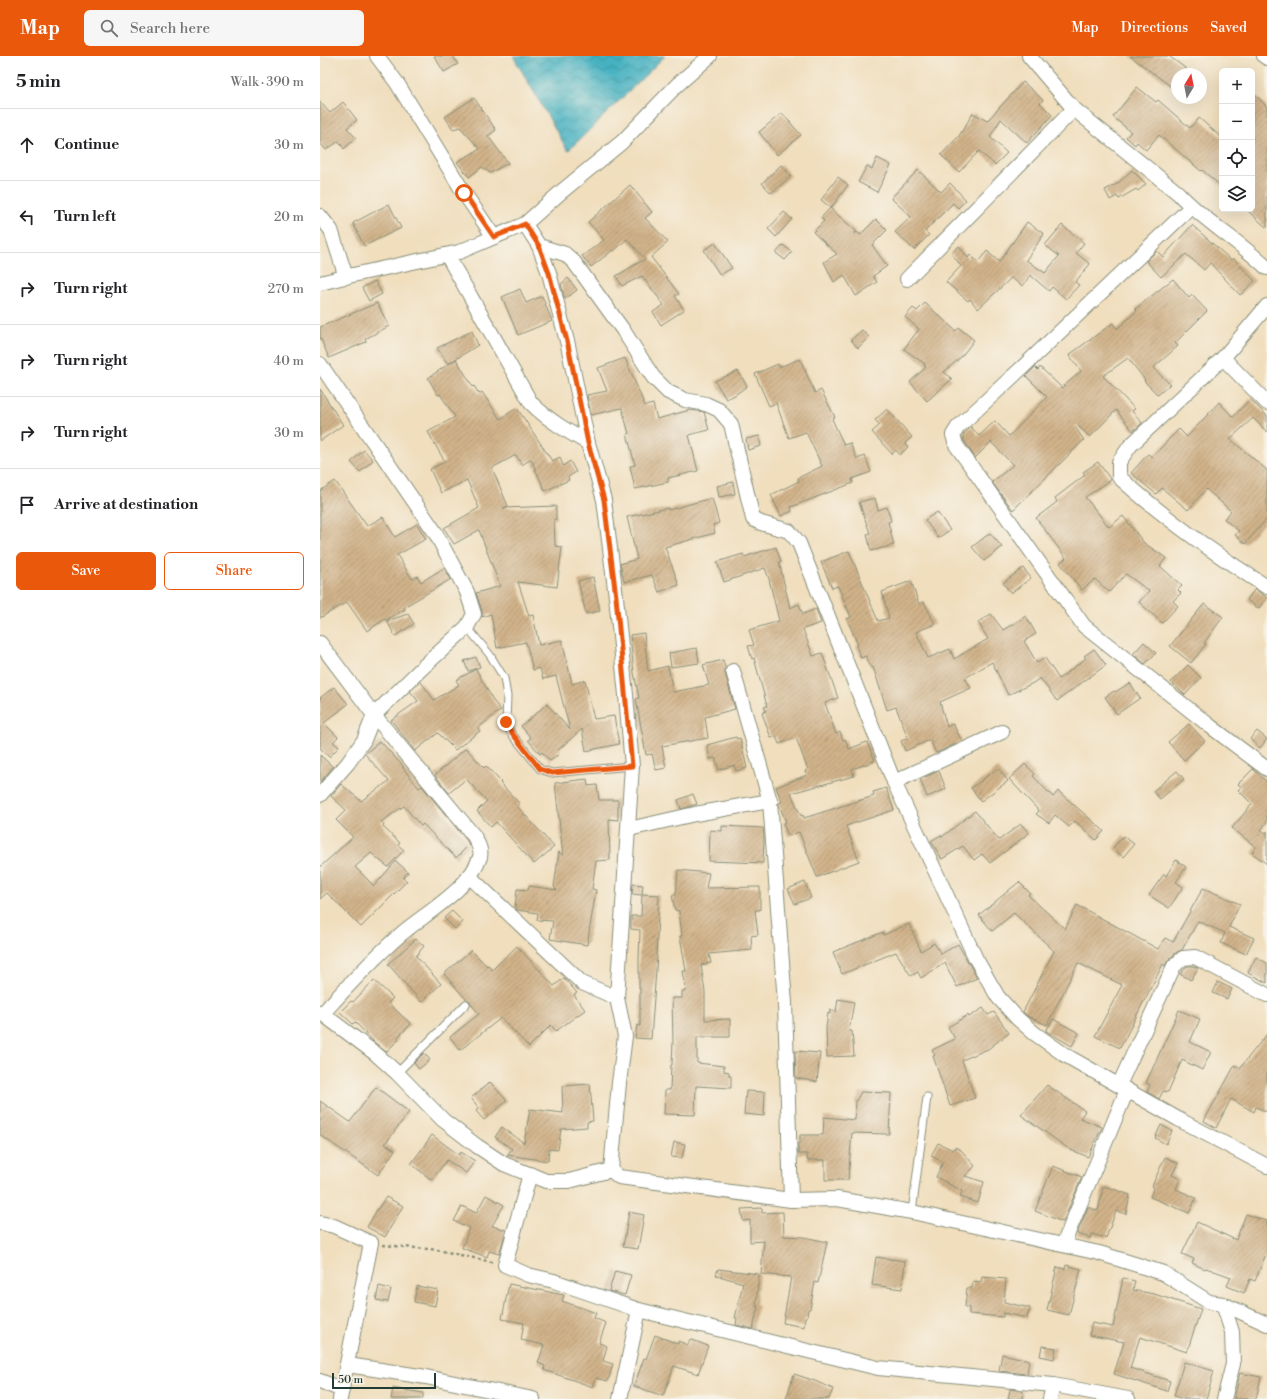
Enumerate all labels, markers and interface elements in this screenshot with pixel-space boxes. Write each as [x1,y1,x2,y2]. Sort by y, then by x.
search box [84,10,364,46]
text: Map [20,16,60,40]
icon: search [98,17,120,39]
text: Search here [130,19,210,38]
text: Map [1071,19,1099,37]
text: Directions [1121,19,1188,37]
text: Saved [1210,19,1247,37]
north arrow [1171,68,1207,104]
map controls [1219,68,1255,212]
button: + [1219,68,1255,104]
text: 5 min [16,71,61,93]
text: Walk · 390 m [231,74,304,90]
button: − [1219,104,1255,140]
icon: ahead [16,134,38,156]
text: Continue [54,135,119,154]
text: 30 m [274,137,304,153]
button: locate [1219,140,1255,176]
button: layers [1219,176,1255,212]
route start [455,184,473,202]
icon: left [16,206,38,228]
text: Turn left [54,207,116,226]
text: 20 m [274,209,304,225]
icon: right [16,278,38,300]
text: Turn right [54,279,128,298]
text: 270 m [268,281,304,297]
icon: right [16,350,38,372]
text: Turn right [54,351,128,370]
text: 40 m [274,353,304,369]
icon: right [16,422,38,444]
text: Turn right [54,423,128,442]
text: 30 m [274,425,304,441]
icon: arrive [16,494,38,516]
text: Arrive at destination [54,495,198,514]
button: Save [16,552,156,590]
button: Share [164,552,304,590]
route end [497,713,515,731]
scale bar [332,1371,436,1390]
text: 50 m [338,1373,363,1387]

